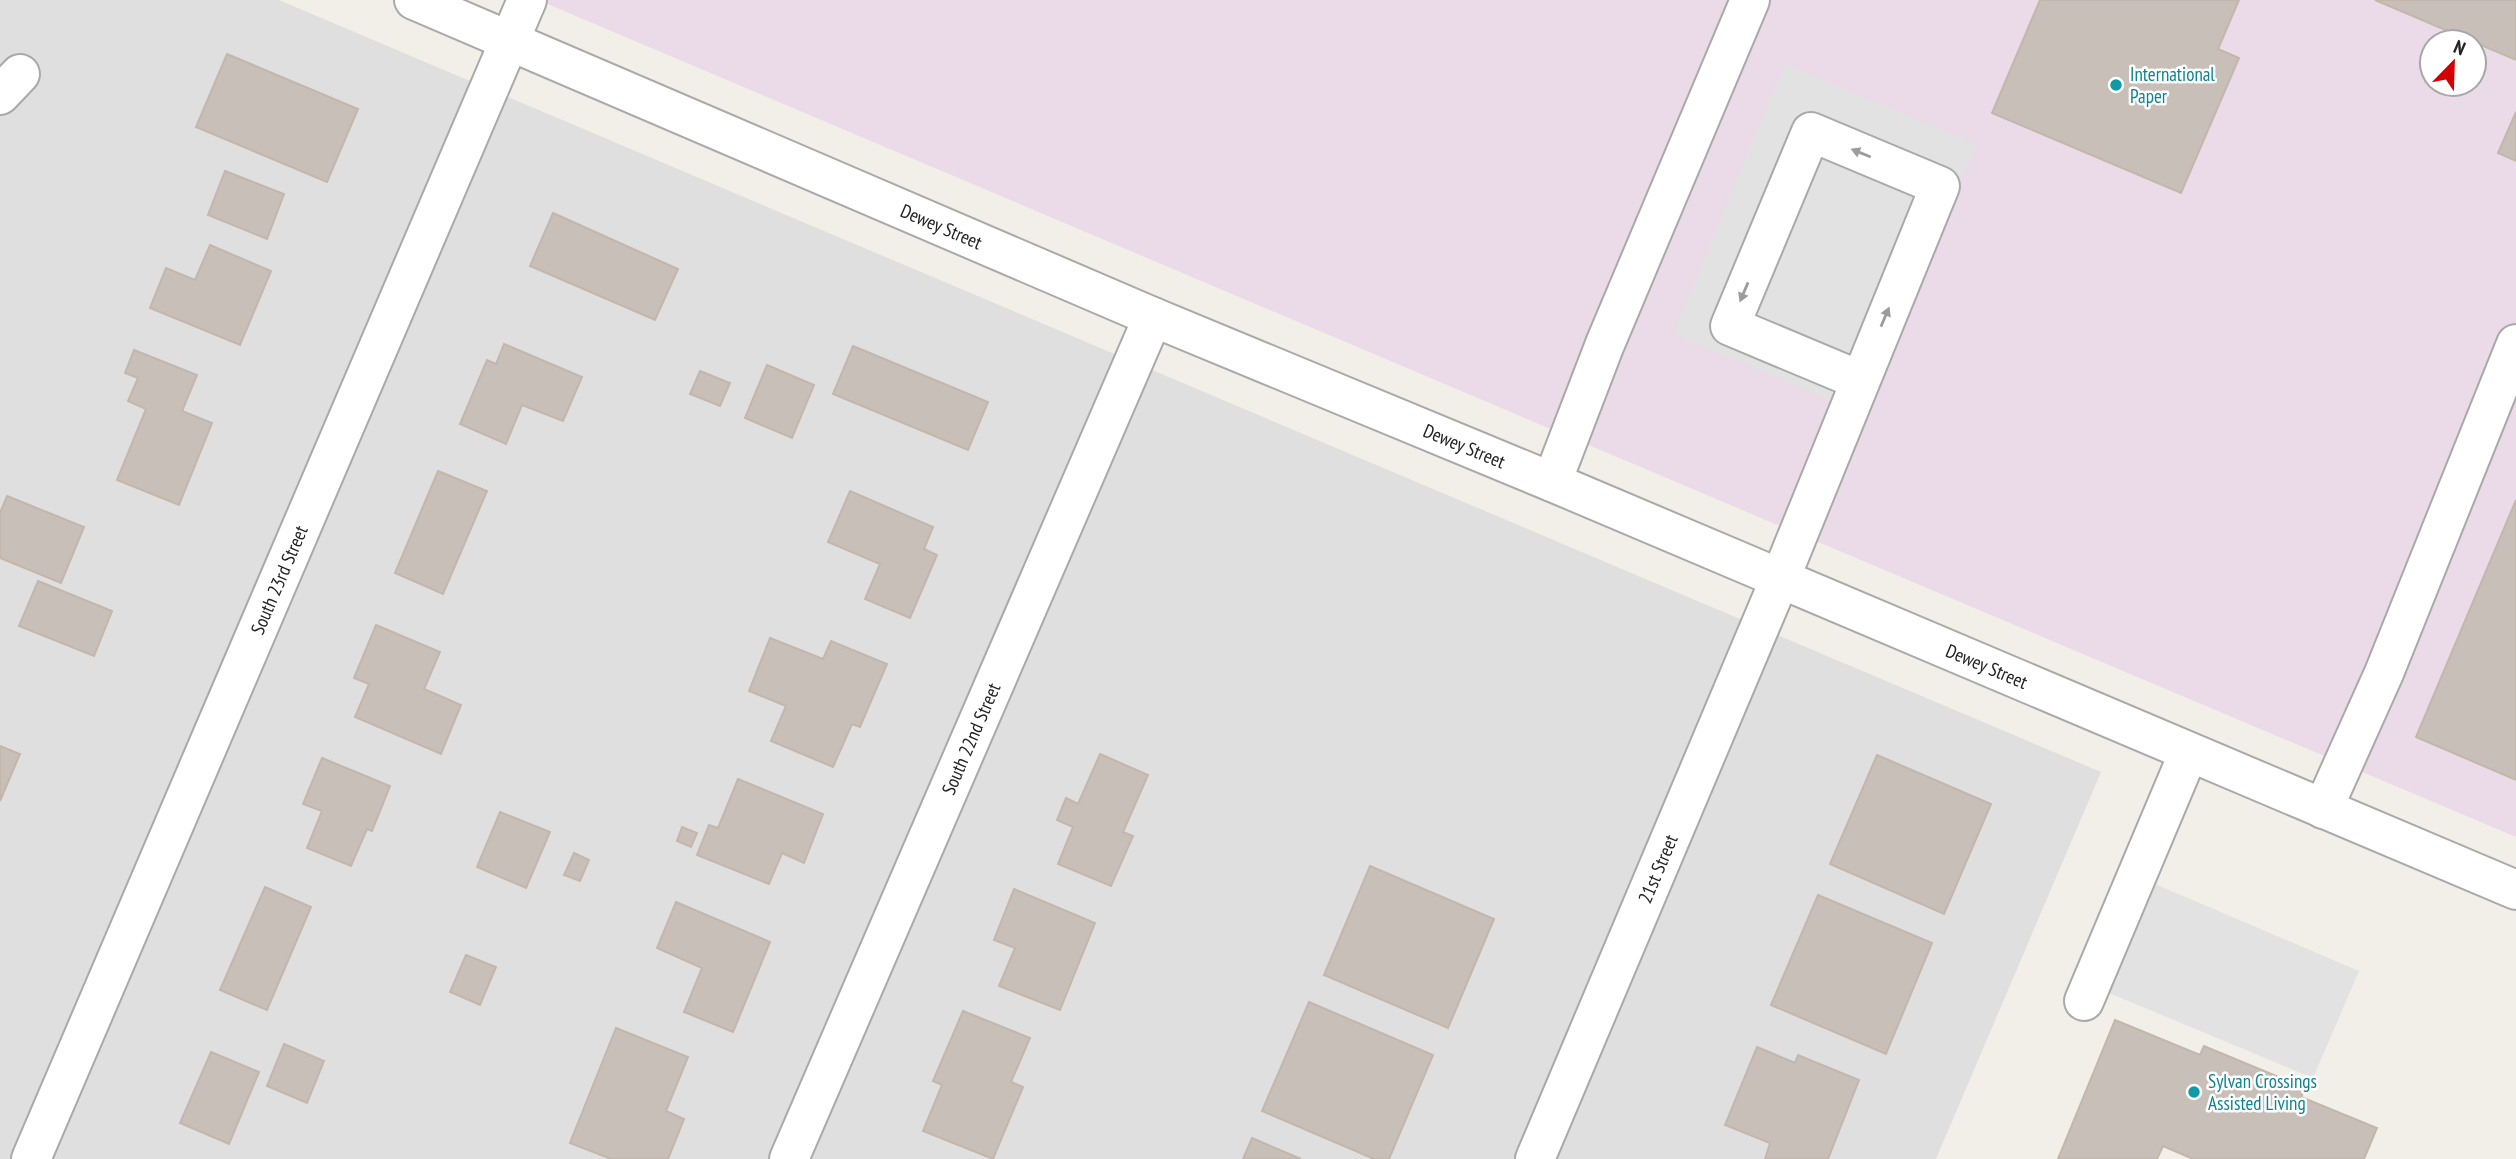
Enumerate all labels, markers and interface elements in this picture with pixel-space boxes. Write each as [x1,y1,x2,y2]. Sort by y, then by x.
north arrow [2418,28,2488,98]
text: N [2450,34,2469,60]
place label: International Paper [2130,62,2215,108]
marker: International Paper [2108,77,2124,93]
one-way arrow [1851,147,1871,159]
street label: Dewey Street [897,198,987,255]
one-way arrow [1738,282,1749,303]
one-way arrow [1880,306,1891,327]
street label: Dewey Street [1420,418,1509,474]
street label: South 23rd Street [245,521,313,638]
street label: Dewey Street [1942,638,2032,694]
street label: South 22nd Street [936,678,1006,798]
street label: 21st Street [1632,830,1683,907]
place label: Sylvan Crossings Assisted Living [2208,1069,2317,1115]
marker: Sylvan Crossings Assisted Living [2186,1084,2202,1100]

